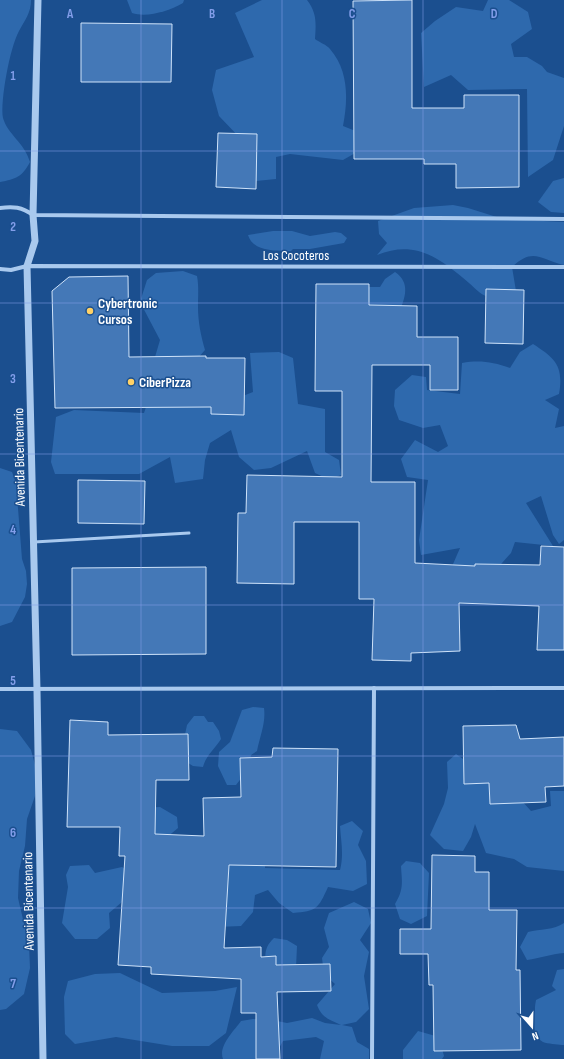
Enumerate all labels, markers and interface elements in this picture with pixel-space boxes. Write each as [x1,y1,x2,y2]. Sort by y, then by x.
text: A [66,6,74,22]
text: B [209,6,215,22]
text: C [349,6,356,22]
text: D [491,6,498,22]
text: 1 [10,68,16,84]
text: 2 [10,219,16,235]
street label: Los Cocoteros [263,247,329,264]
place label: Cybertronic Cursos [98,295,158,328]
marker: Cybertronic Cursos [85,306,95,316]
text: 3 [10,371,16,387]
place label: CiberPizza [139,374,191,391]
marker: CiberPizza [126,377,136,387]
street label: Avenida Bicentenario [10,407,29,507]
text: 4 [10,522,16,538]
text: 5 [10,673,16,689]
text: 6 [10,825,16,841]
street label: Avenida Bicentenario [19,851,38,951]
text: 7 [10,976,16,992]
north arrow [512,1007,552,1047]
text: N [530,1029,540,1043]

